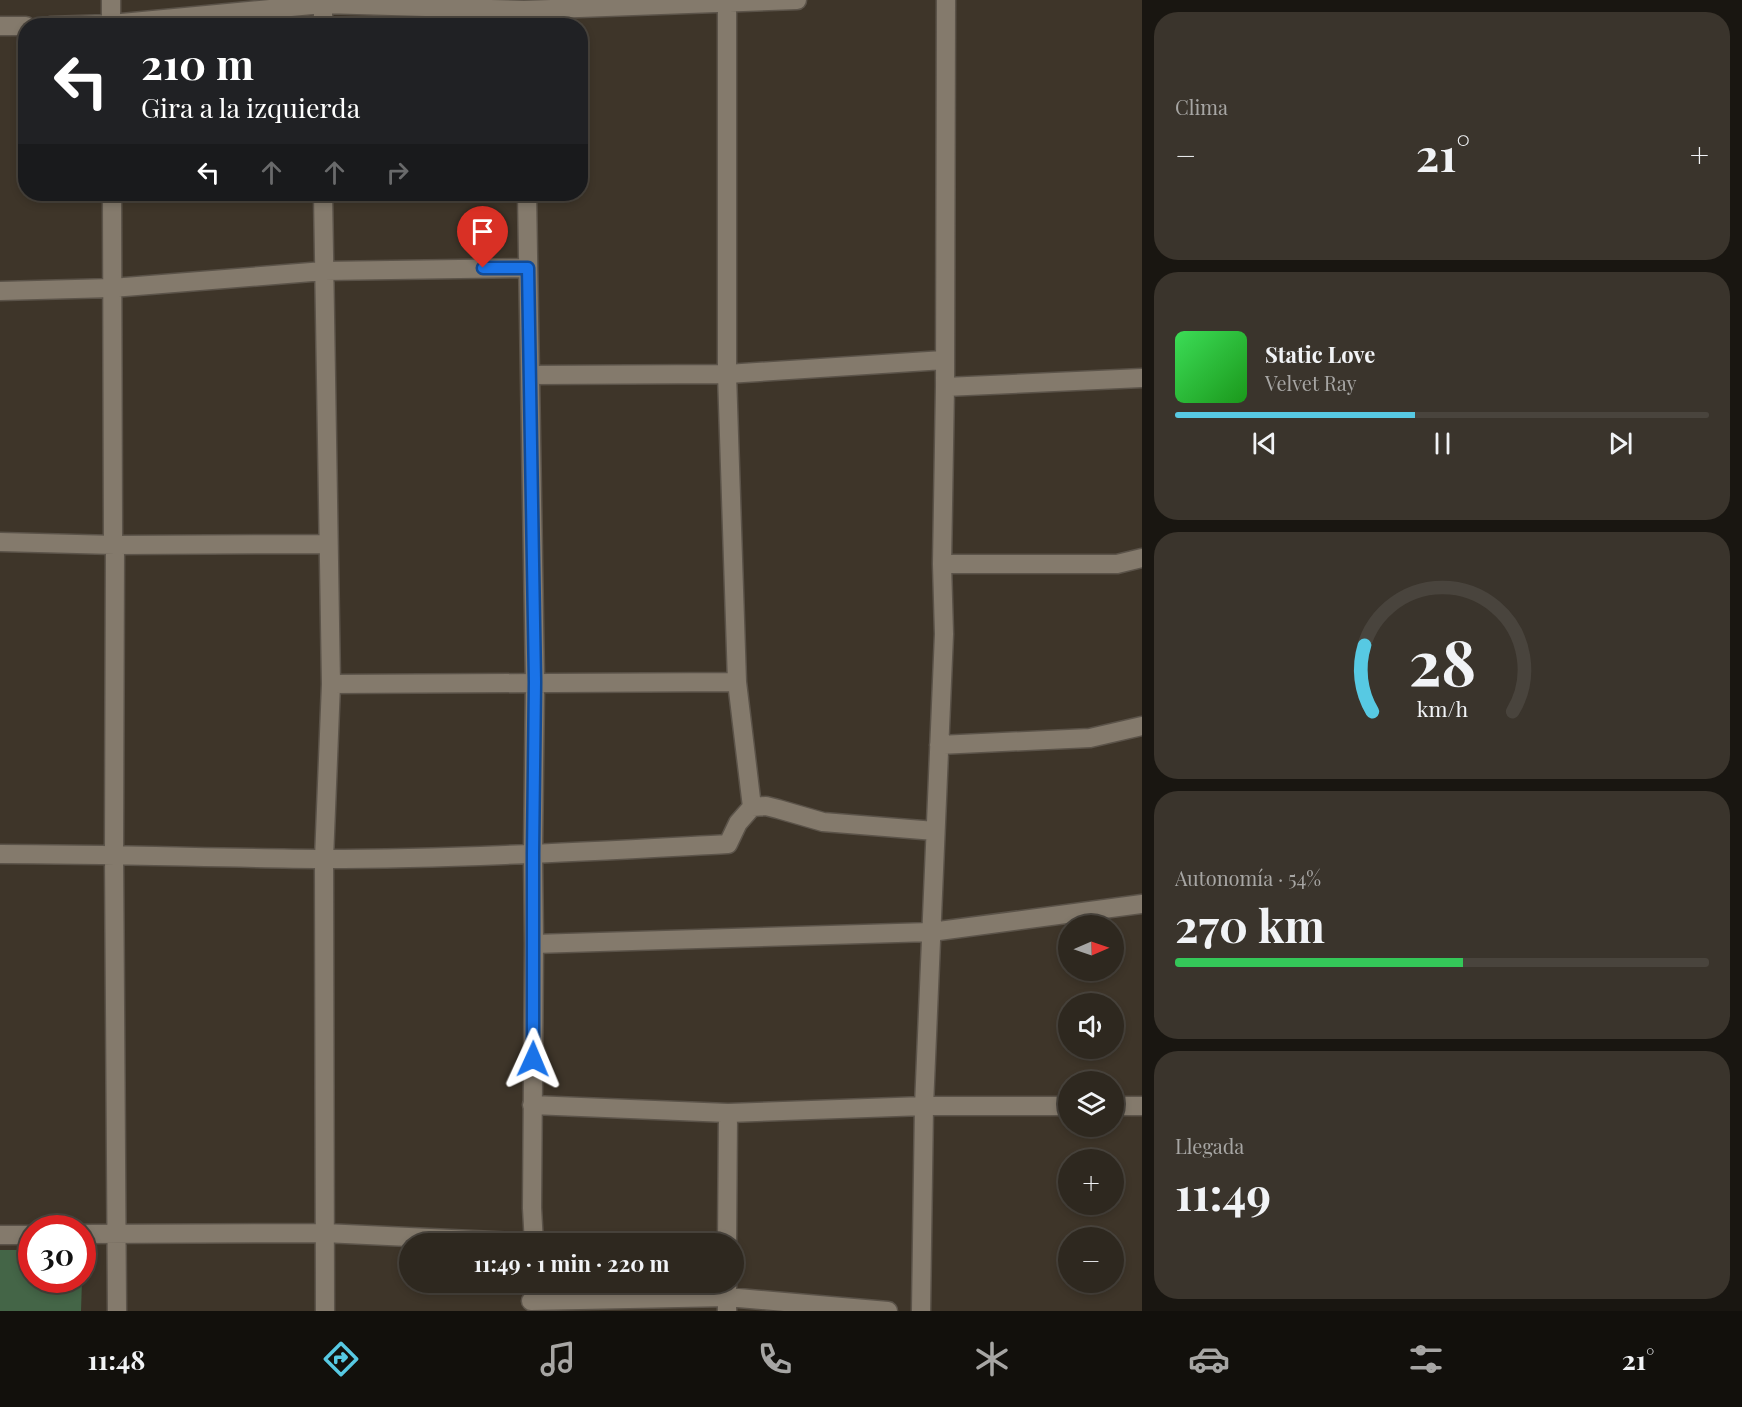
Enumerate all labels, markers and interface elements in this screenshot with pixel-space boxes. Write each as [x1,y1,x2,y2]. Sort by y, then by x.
text: 210 m [141,35,254,91]
icon: left [42,42,120,120]
text: Gira a la izquierda [141,89,360,125]
text: Clima [1175,93,1228,120]
text: 21° [1416,123,1470,183]
text: − [1175,132,1196,176]
text: + [1690,132,1709,176]
icon: left [192,156,225,189]
icon: ahead [255,156,288,189]
icon: ahead [318,156,351,189]
icon: right [381,156,414,189]
pin [457,206,508,268]
icon: arrive [466,215,499,248]
text: Static Love [1265,339,1375,369]
text: Velvet Ray [1265,369,1357,396]
icon: previous [1248,427,1281,460]
icon: pause [1426,427,1459,460]
icon: next [1604,427,1637,460]
text: 28 [1408,619,1476,703]
text: km/h [1416,695,1468,723]
text: Autonomía · 54% [1175,864,1321,891]
text: 270 km [1175,894,1325,954]
north arrow [1058,915,1124,981]
map controls [1058,915,1124,1293]
button: sound [1058,993,1124,1059]
position arrow [501,1027,565,1091]
button: layers [1058,1071,1124,1137]
text: Llegada [1175,1132,1244,1159]
button: + [1058,1149,1124,1215]
text: 11:49 [1175,1162,1271,1222]
speed limit sign: 30 [18,1215,96,1293]
button: − [1058,1227,1124,1293]
text: 11:49 · 1 min · 220 m [474,1248,669,1278]
icon: directions [320,1338,362,1380]
icon: music [537,1338,579,1380]
icon: phone [754,1338,796,1380]
icon: climate [971,1338,1013,1380]
icon: car [1188,1338,1230,1380]
icon: filters [1405,1338,1447,1380]
text: 11:48 [87,1341,145,1377]
text: 21° [1622,1341,1654,1377]

